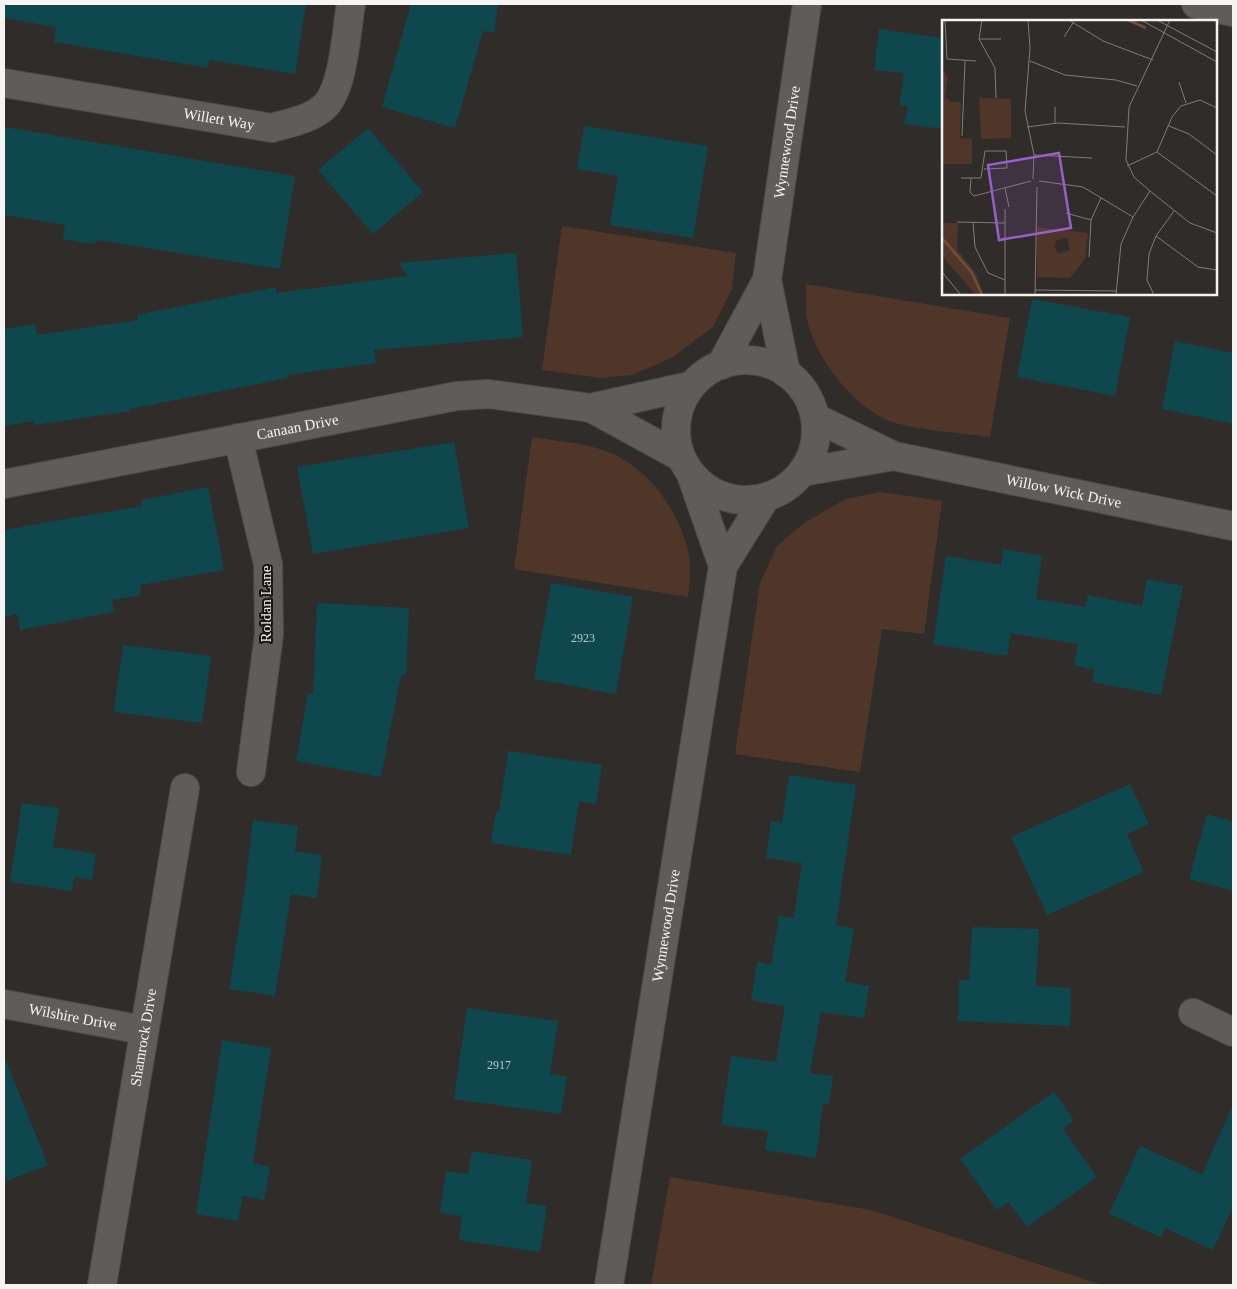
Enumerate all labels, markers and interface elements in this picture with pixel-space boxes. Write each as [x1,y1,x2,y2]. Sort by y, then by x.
inset map [942,20,1217,295]
street label: Wynnewood Drive [771,84,803,200]
street label: Willett Way [182,105,256,133]
street label: Canaan Drive [255,411,340,443]
street label: Willow Wick Drive [1004,471,1123,511]
street label: Roldan Lane [258,565,274,643]
house number: 2923 [571,631,595,645]
street label: Wynnewood Drive [649,868,683,983]
street label: Shamrock Drive [127,987,159,1087]
street label: Wilshire Drive [28,1001,118,1033]
house number: 2917 [487,1058,511,1072]

